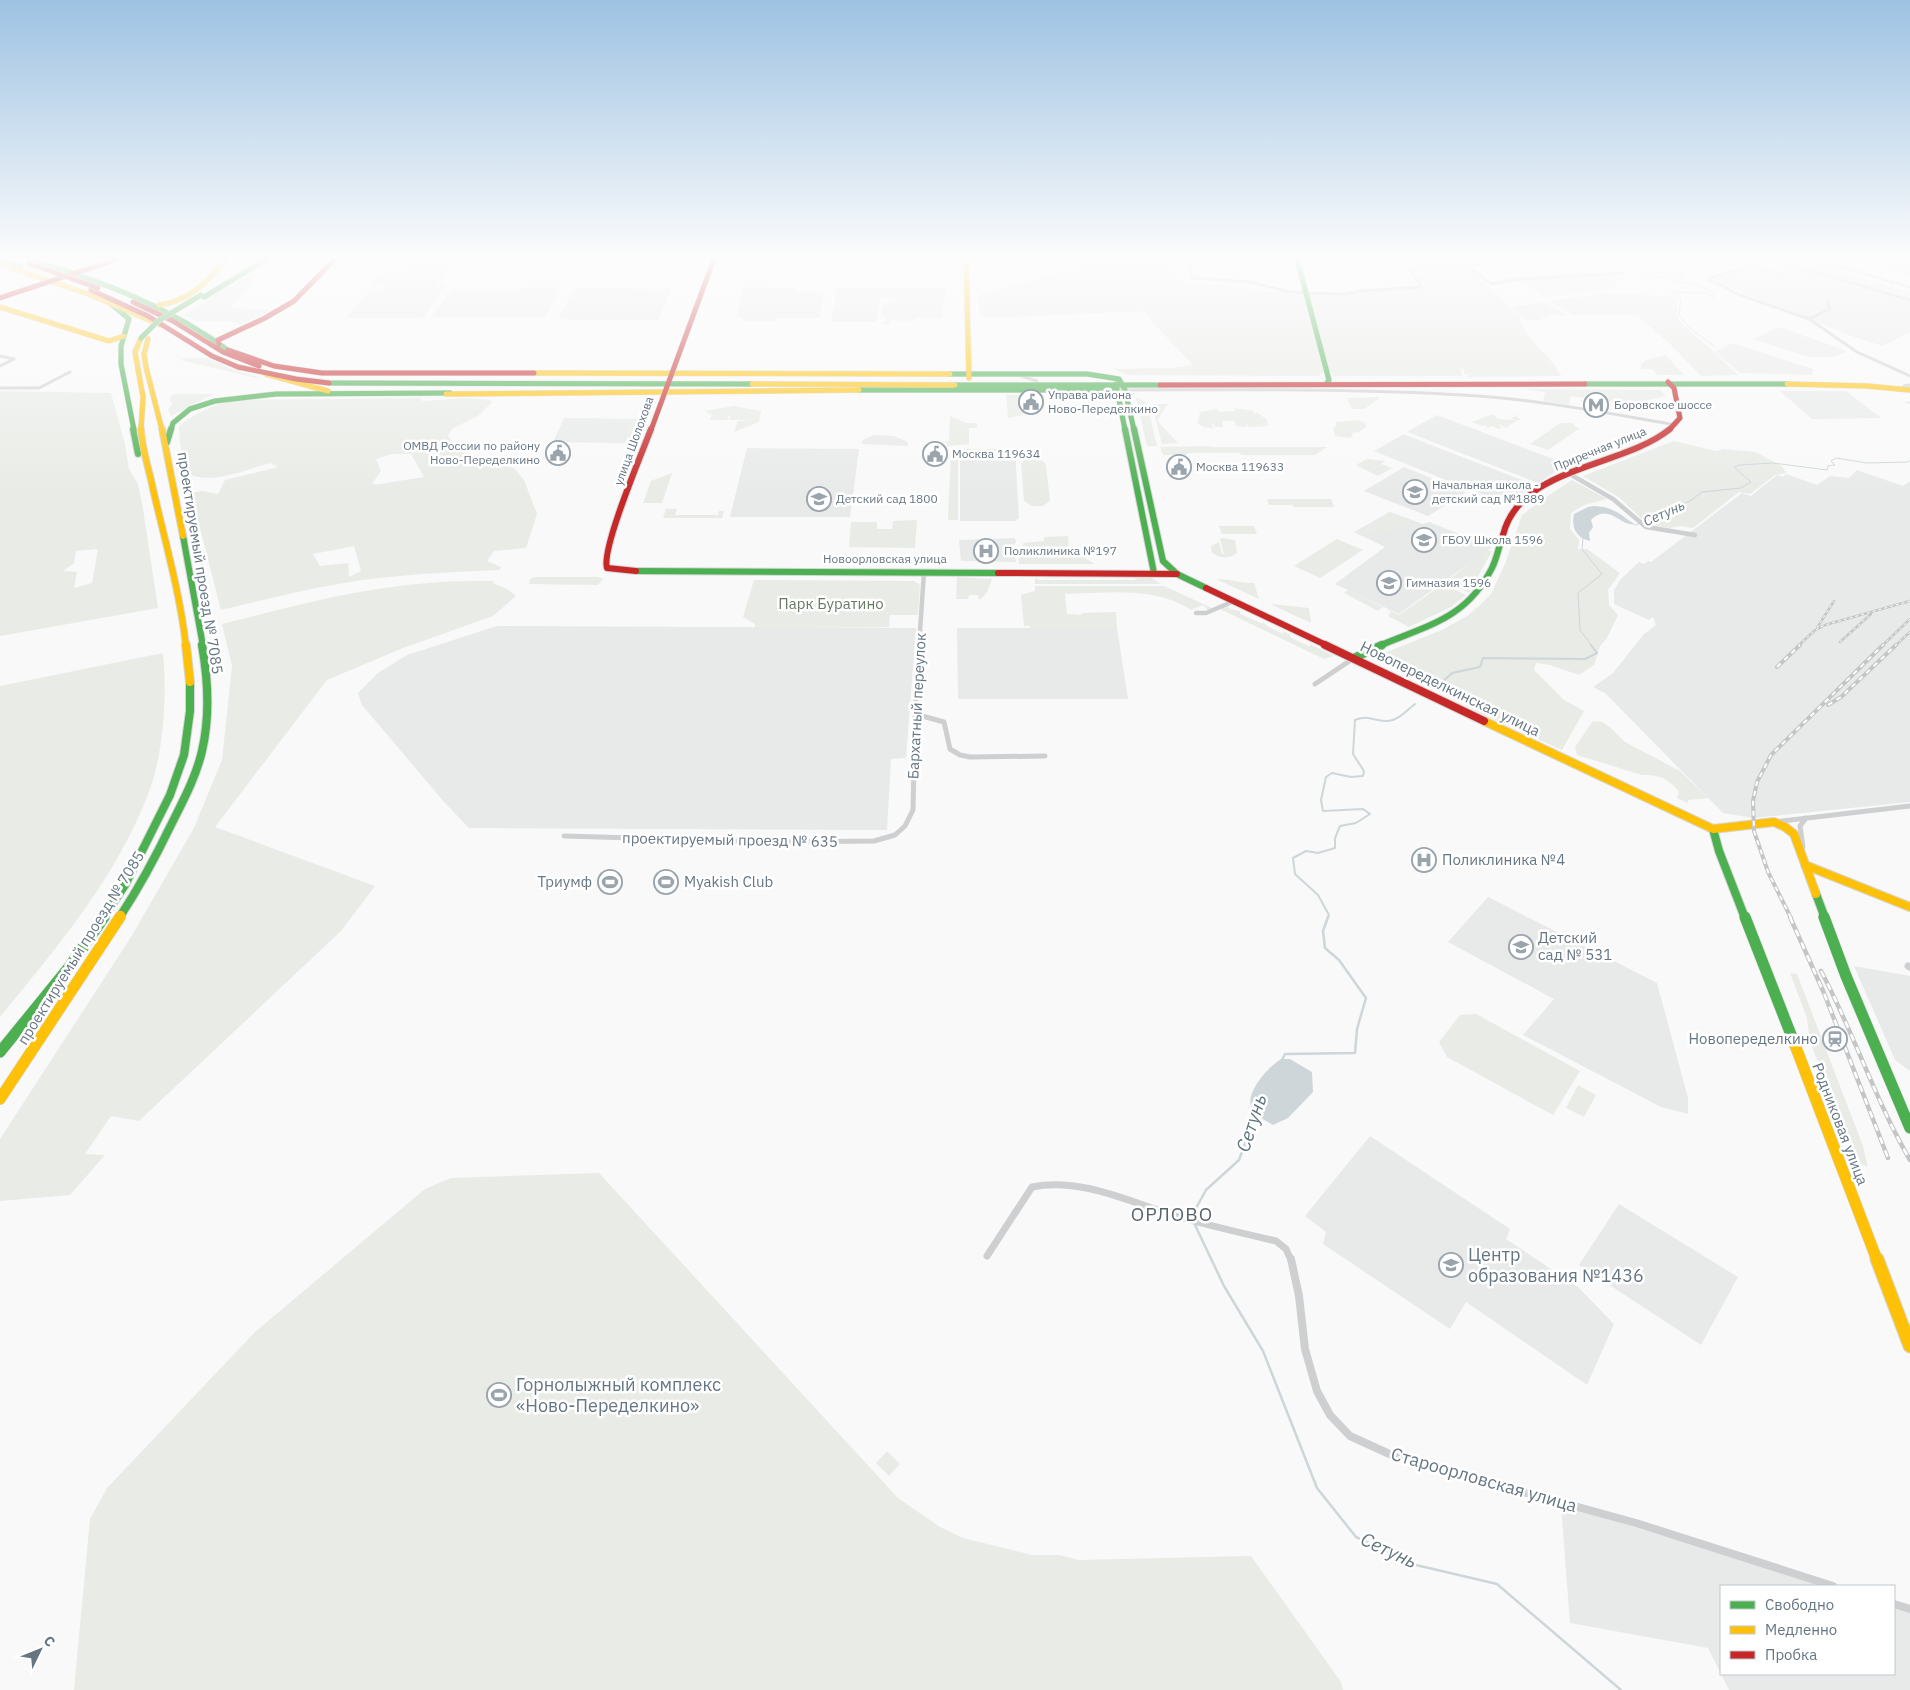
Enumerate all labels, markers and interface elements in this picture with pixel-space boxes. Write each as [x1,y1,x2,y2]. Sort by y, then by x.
place label: Управа района Ново-Переделкино [1048,387,1158,416]
public building icon: Управа района Ново-Переделкино [1018,389,1044,415]
metro station icon: Боровское шоссе [1583,392,1609,418]
street label: улица Шолохова [611,394,657,487]
place label: Боровское шоссе [1614,397,1713,412]
street label: Приречная улица [1551,423,1649,474]
place label: ОМВД России по району Ново-Переделкино [403,438,540,467]
public building icon: ОМВД России по району Ново-Переделкино [545,440,571,466]
public building icon: Москва 119634 [922,441,948,467]
place label: Москва 119634 [952,446,1040,461]
street label: проектируемый проезд № 7085 [174,450,227,675]
public building icon: Москва 119633 [1166,454,1192,480]
place label: Москва 119633 [1196,459,1284,474]
place label: Начальная школа - детский сад №1889 [1432,477,1545,506]
school or university icon: Начальная школа - детский сад №1889 [1402,479,1428,505]
school or university icon: Детский сад 1800 [806,486,832,512]
place label: Детский сад 1800 [836,491,938,506]
water label: Сетунь [1640,496,1688,530]
school or university icon: ГБОУ Школа 1596 [1411,527,1437,553]
place label: ГБОУ Школа 1596 [1442,532,1543,547]
hospital icon: Поликлиника №197 [973,538,999,564]
place label: Поликлиника №197 [1004,543,1117,558]
street label: Новоорловская улица [823,551,948,566]
school or university icon: Гимназия 1596 [1376,570,1402,596]
place label: Гимназия 1596 [1406,575,1491,590]
park label: Парк Буратино [778,594,884,613]
street label: Бархатный переулок [903,632,930,780]
street label: Новопеределкинская улица [1357,637,1543,740]
street label: проектируемый проезд № 635 [622,828,838,851]
street label: проектируемый проезд № 7085 [13,847,148,1048]
hospital icon: Поликлиника №4 [1411,847,1437,873]
place label: Поликлиника №4 [1442,850,1565,869]
sports icon: Триумф [597,869,623,895]
sports icon: Myakish Club [653,869,679,895]
place label: Триумф [537,872,592,891]
place label: Myakish Club [684,872,773,891]
place label: Детский сад № 531 [1538,928,1612,964]
school or university icon: Детский сад № 531 [1508,934,1534,960]
station icon: Новопеределкино [1822,1026,1848,1052]
place label: Новопеределкино [1689,1029,1818,1048]
street label: Родниковая улица [1808,1060,1873,1188]
water label: Сетунь [1230,1091,1272,1155]
district label: ОРЛОВО [1131,1202,1213,1226]
place label: Центр образования №1436 [1468,1243,1644,1287]
school or university icon: Центр образования №1436 [1438,1252,1464,1278]
place label: Горнолыжный комплекс «Ново-Переделкино» [516,1373,721,1417]
sports icon: Горнолыжный комплекс «Ново-Переделкино» [486,1382,512,1408]
street label: Староорловская улица [1388,1442,1580,1517]
water label: Сетунь [1357,1527,1421,1573]
legend [1720,1585,1895,1675]
text: Свободно [1765,1595,1834,1614]
text: Медленно [1765,1620,1837,1639]
north arrow [15,1625,65,1675]
text: С [40,1632,59,1651]
text: Пробка [1765,1645,1817,1664]

